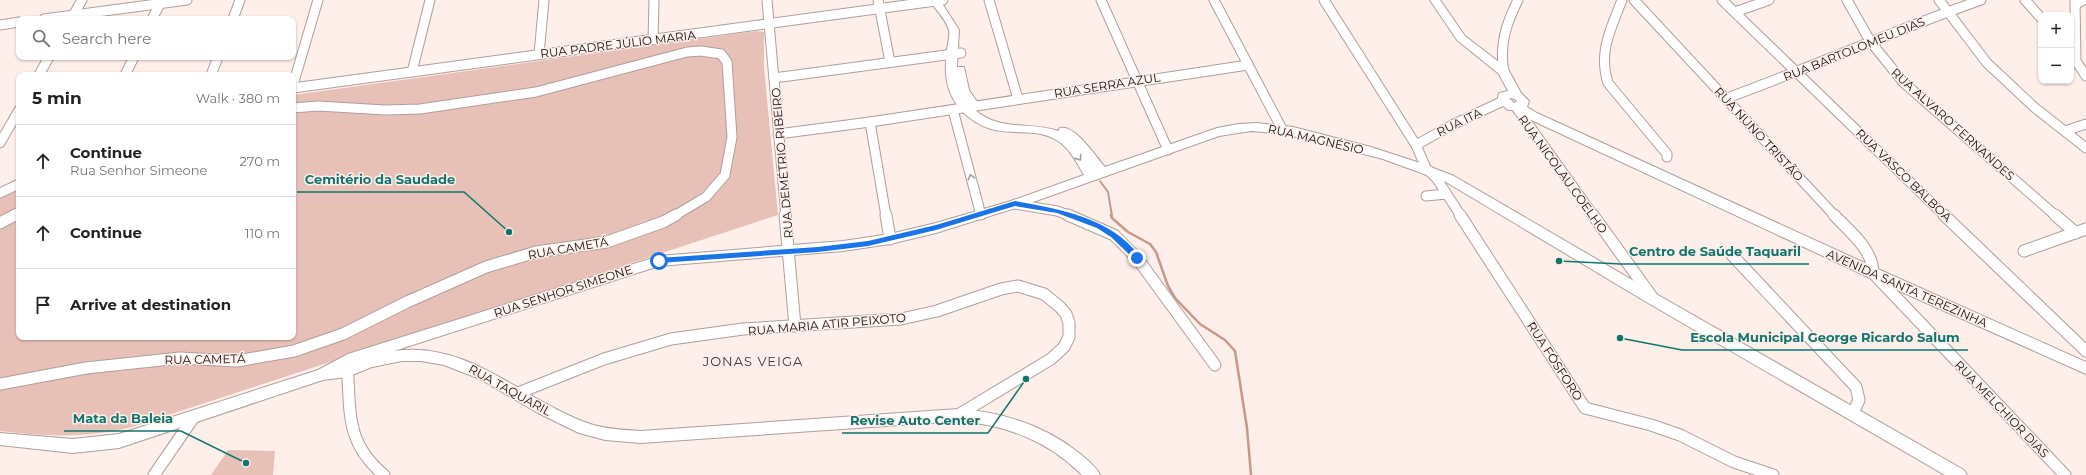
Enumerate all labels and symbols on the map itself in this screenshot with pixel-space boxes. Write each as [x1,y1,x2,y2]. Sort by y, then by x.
street label: RUA BARTOLOMEU DIAS [1781,14,1927,84]
street label: RUA PADRE JÚLIO MARIA [539,27,697,61]
street label: RUA ALVARO FERNANDES [1888,65,2018,183]
street label: RUA SERRA AZUL [1053,69,1161,101]
street label: RUA NUNO TRISTÃO [1711,84,1807,184]
street label: RUA DEMÉTRIO RIBEIRO [768,87,796,239]
street label: RUA ITA [1434,104,1484,139]
street label: RUA NICOLAU COELHO [1515,112,1611,236]
street label: RUA MAGNÉSIO [1267,121,1365,157]
street label: RUA VASCO BALBOA [1853,125,1955,225]
one-way arrow [1074,154,1081,161]
callout: Cemitério da Saudade [297,167,464,192]
text: Cemitério da Saudade [305,171,455,187]
one-way arrow [967,174,976,181]
street label: RUA CAMETÁ [527,233,610,262]
callout: Centro de Saúde Taquaril [1621,239,1809,264]
text: Centro de Saúde Taquaril [1629,243,1801,259]
street label: AVENIDA SANTA TEREZINHA [1824,246,1990,330]
route end [1128,249,1146,267]
route start [650,252,668,270]
street label: RUA SENHOR SIMEONE [492,261,634,321]
street label: RUA MARIA ATIR PEIXOTO [747,310,907,338]
street label: RUA FÓSFORO [1524,319,1586,403]
callout: Escola Municipal George Ricardo Salum [1682,325,1968,350]
text: Escola Municipal George Ricardo Salum [1690,329,1960,345]
street label: RUA CAMETÁ [164,351,246,367]
district label: JONAS VEIGA [702,353,803,369]
street label: RUA MELCHIOR DIAS [1952,357,2052,461]
street label: RUA TAQUARIL [466,361,554,419]
callout: Mata da Baleia [64,406,181,431]
callout: Revise Auto Center [842,408,988,433]
text: Mata da Baleia [73,410,173,426]
text: Revise Auto Center [850,412,980,428]

